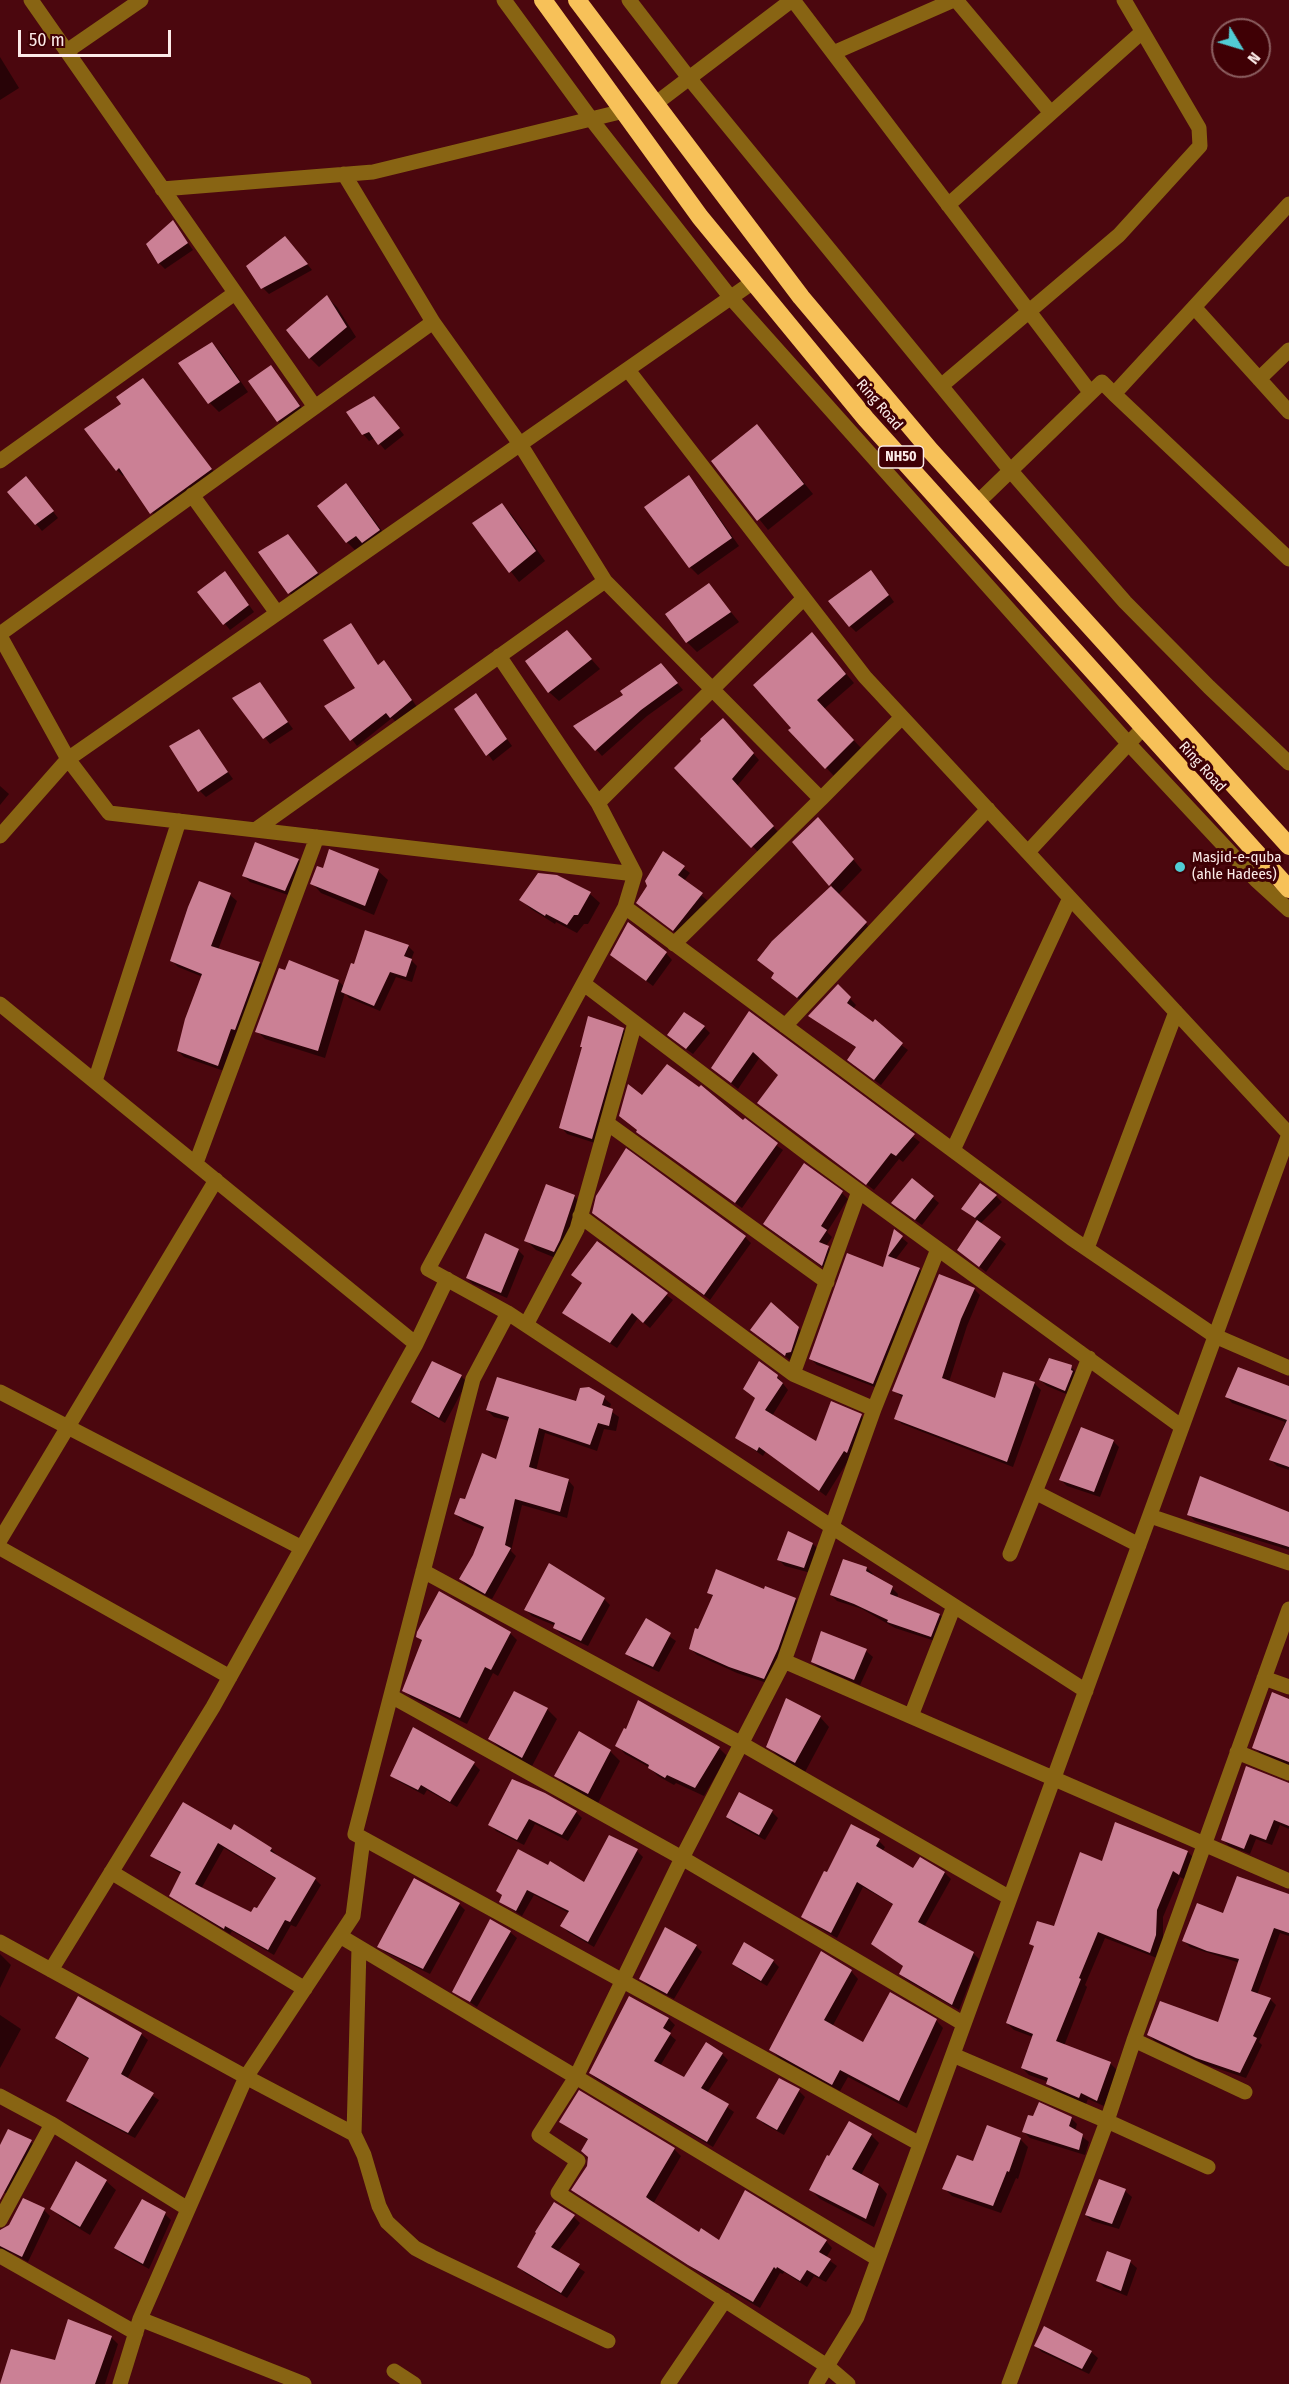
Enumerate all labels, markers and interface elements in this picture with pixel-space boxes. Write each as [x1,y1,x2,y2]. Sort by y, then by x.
scale bar [21,18,174,56]
north arrow [1211,18,1271,78]
text: 50 m [29,29,65,51]
text: N [1244,49,1264,68]
street label: Ring Road [852,376,906,434]
road number: NH50 [878,446,924,468]
street label: Ring Road [1175,738,1229,796]
place label: Masjid-e-quba (ahle Hadees) [1192,849,1281,884]
marker: Masjid-e-quba (ahle Hadees) [1173,860,1187,874]

